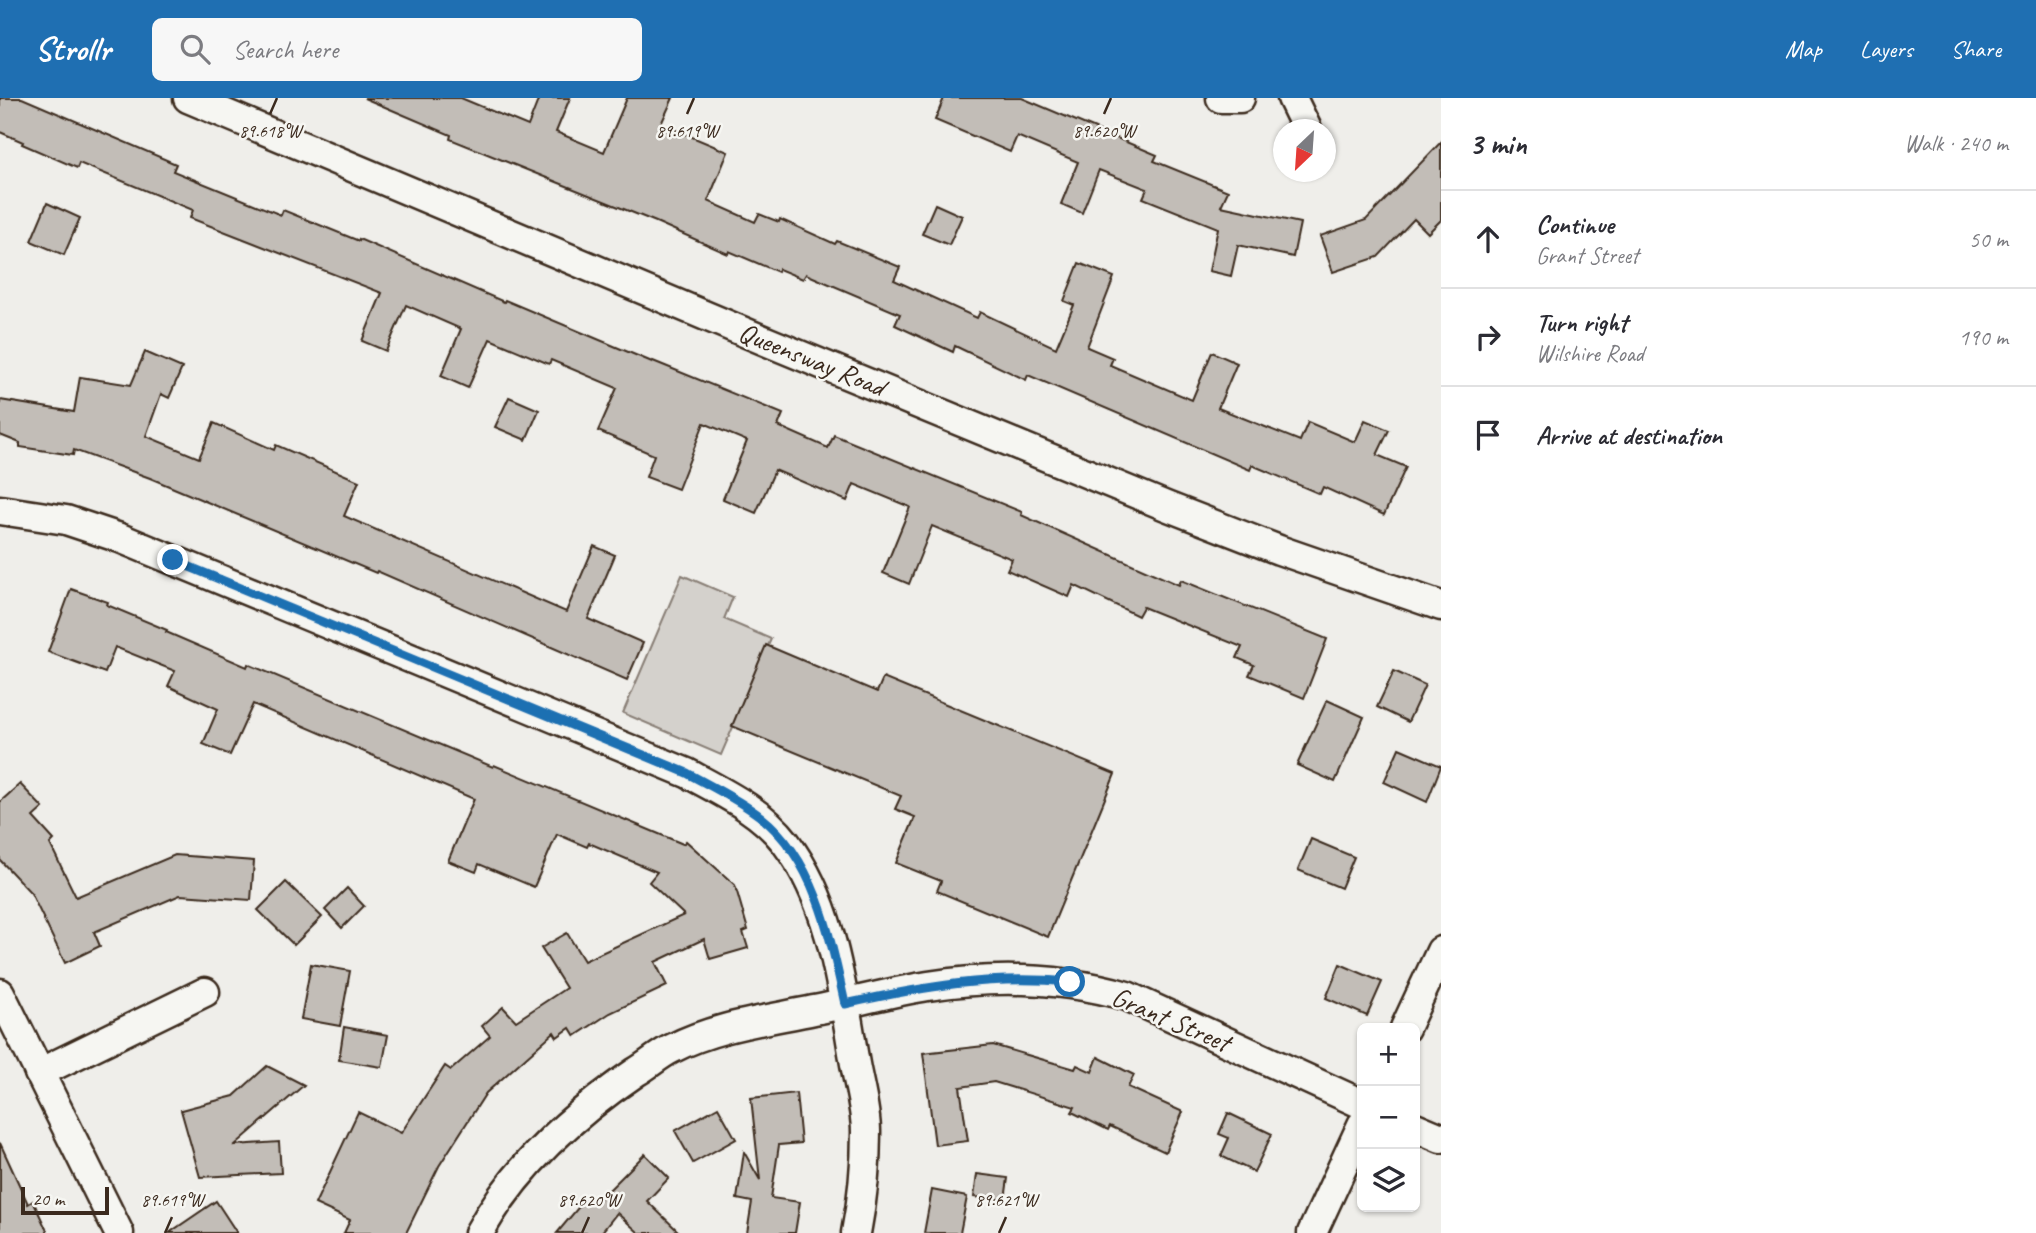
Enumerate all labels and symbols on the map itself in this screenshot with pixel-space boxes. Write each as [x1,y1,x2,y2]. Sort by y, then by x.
north arrow [1273,119,1336,182]
text: 89.618°W [239,120,304,142]
text: 89.619°W [656,120,721,142]
text: 89.620°W [1073,120,1138,142]
street label: Queensway Road [734,314,894,406]
route end [157,544,188,575]
route start [1054,966,1085,997]
street label: Grant Street [1107,978,1239,1061]
scale bar [21,1184,108,1216]
text: 89.619°W [141,1189,206,1211]
text: 89.620°W [558,1189,623,1211]
text: 89.621°W [975,1189,1040,1211]

